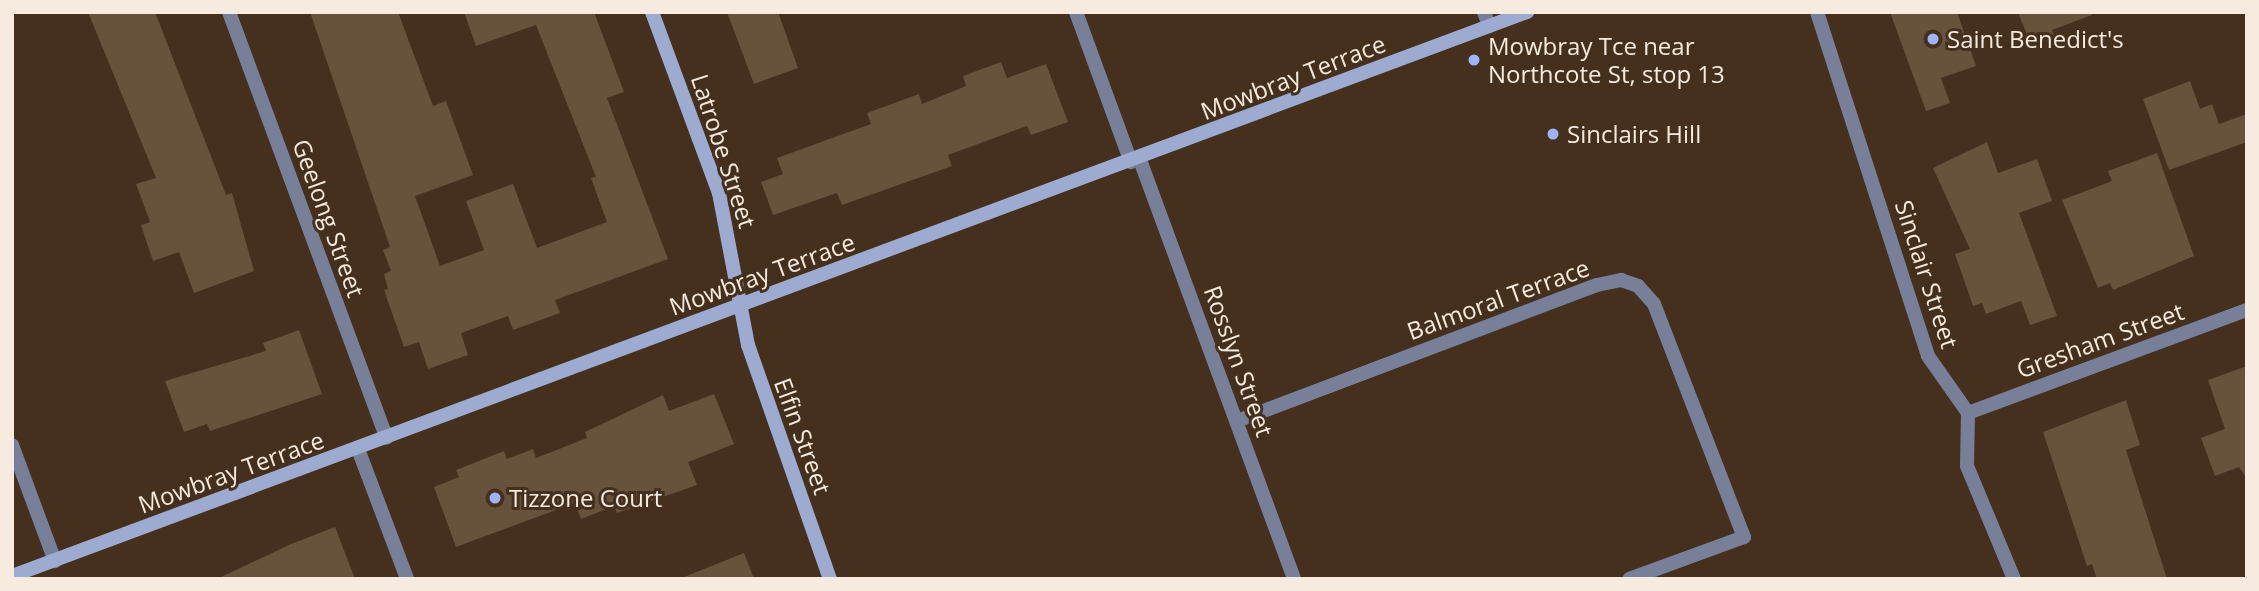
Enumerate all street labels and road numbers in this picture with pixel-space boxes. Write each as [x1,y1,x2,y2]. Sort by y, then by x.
street label: Mowbray Terrace [1197,29,1389,125]
street label: Latrobe Street [686,70,762,232]
street label: Geelong Street [287,135,371,301]
street label: Sinclair Street [1890,196,1964,352]
street label: Mowbray Terrace [665,227,859,321]
street label: Balmoral Terrace [1403,253,1593,345]
street label: Rosslyn Street [1198,282,1280,440]
street label: Gresham Street [2013,296,2187,384]
street label: Elfin Street [769,374,837,498]
street label: Mowbray Terrace [134,425,328,519]

